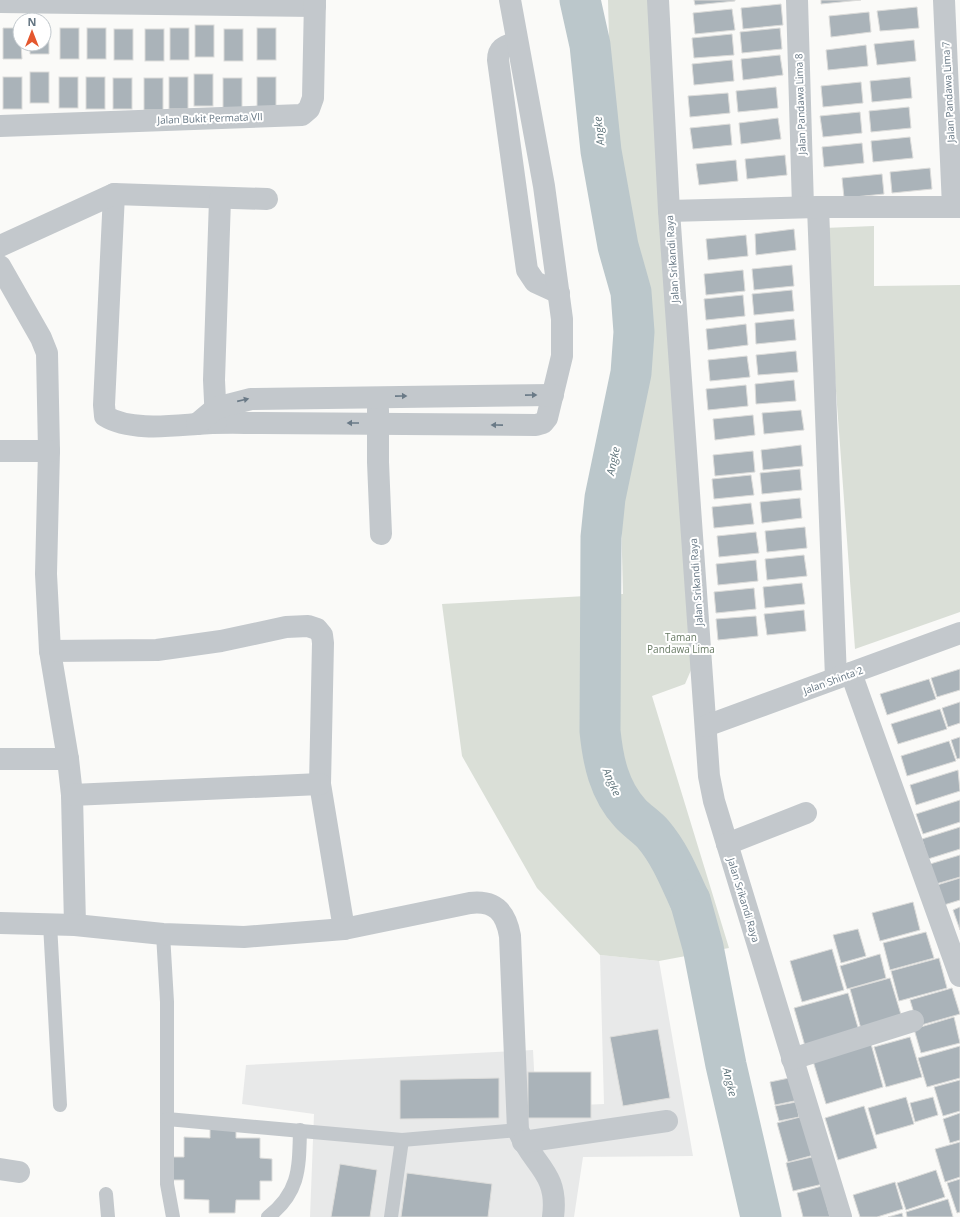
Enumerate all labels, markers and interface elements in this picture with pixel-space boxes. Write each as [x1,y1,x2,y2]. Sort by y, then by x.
north arrow [12,12,52,52]
text: N [28,14,36,29]
street label: Jalan Pandawa Lima 7 [938,41,958,144]
street label: Jalan Pandawa Lima 8 [791,53,809,156]
street label: Jalan Bukit Permata VII [156,109,263,127]
water label: Angke [589,115,608,147]
street label: Jalan Srikandi Raya [662,215,682,304]
one-way arrow [525,392,538,398]
one-way arrow [395,393,407,400]
one-way arrow [237,397,249,403]
one-way arrow [346,420,359,426]
one-way arrow [490,422,503,428]
water label: Angke [602,445,623,478]
street label: Jalan Srikandi Raya [686,538,706,627]
park label: Taman Pandawa Lima [647,630,715,656]
street label: Jalan Shinta 2 [800,663,865,698]
water label: Angke [599,765,625,799]
street label: Jalan Srikandi Raya [724,855,764,944]
water label: Angke [720,1065,741,1098]

